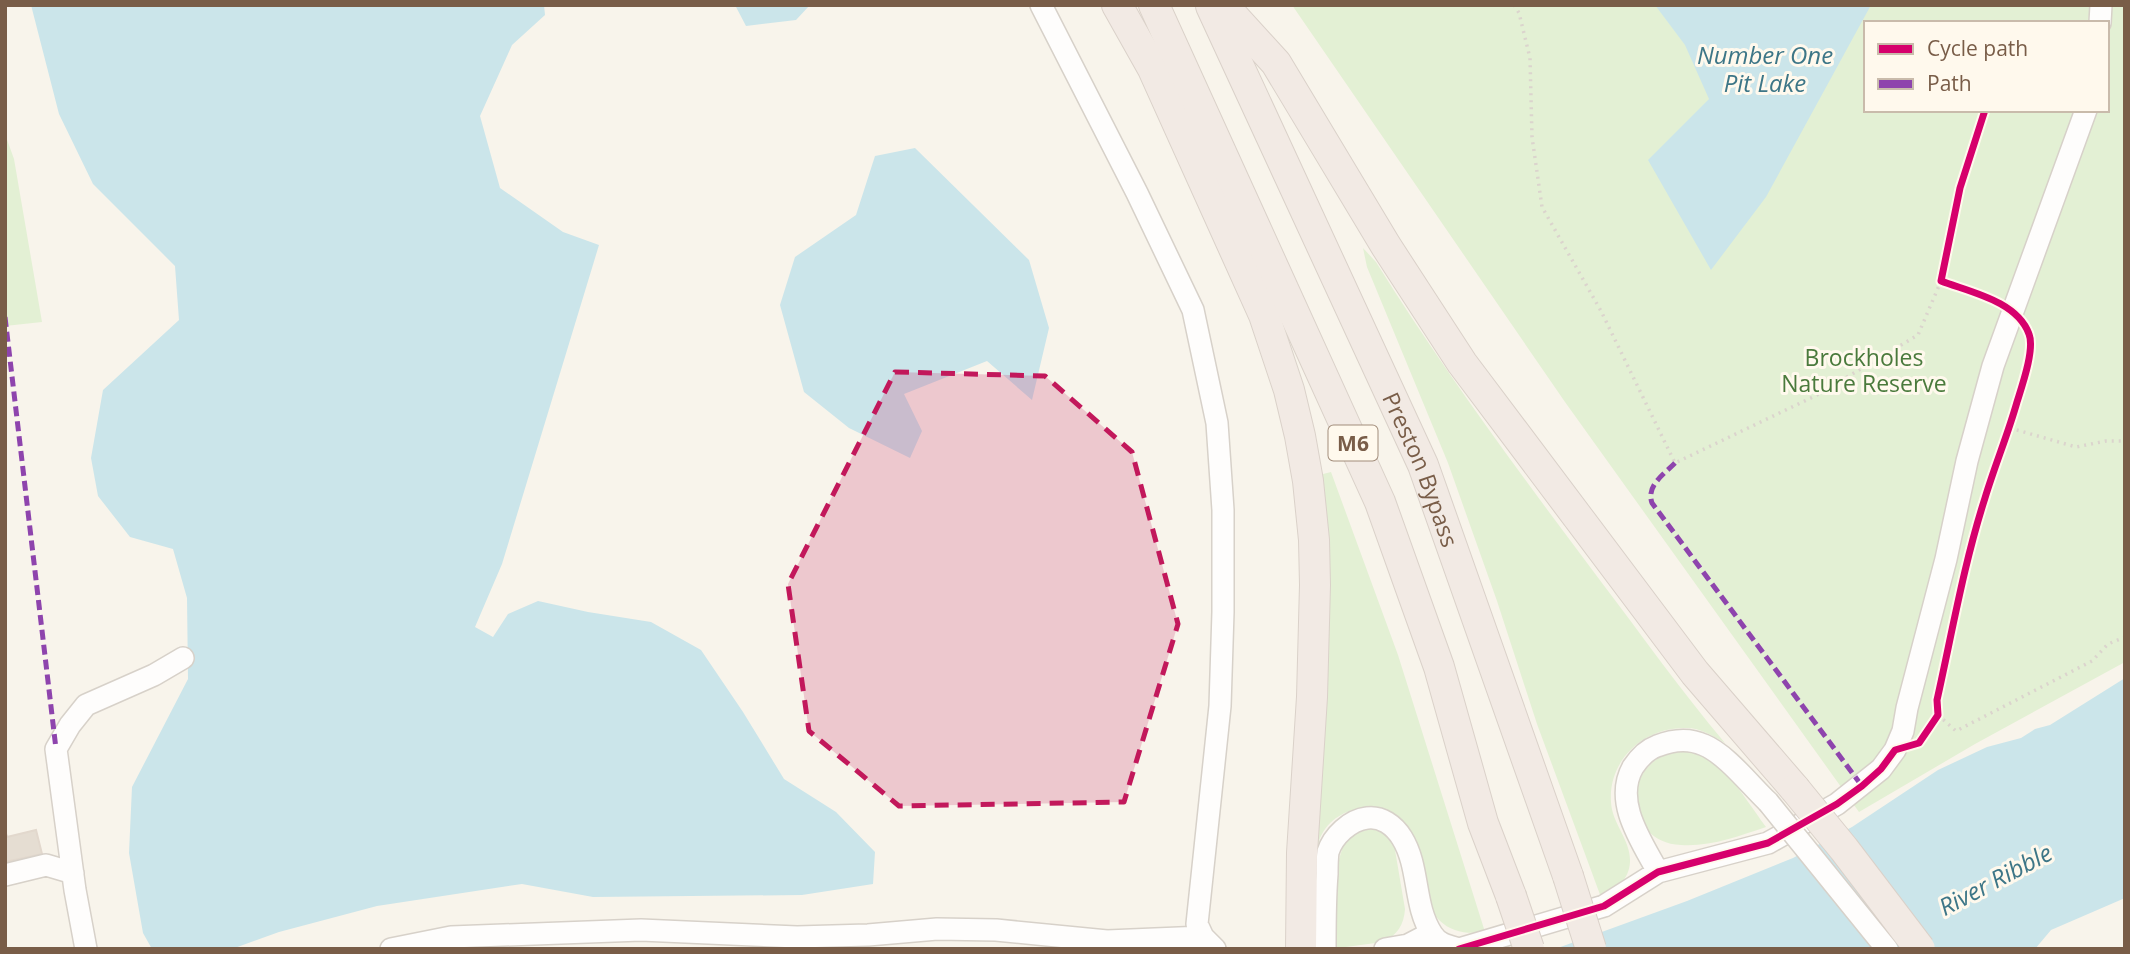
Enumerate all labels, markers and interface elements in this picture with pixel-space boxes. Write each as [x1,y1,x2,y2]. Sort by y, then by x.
legend [1864,21,2109,112]
text: Cycle path [1927,34,2028,62]
water label: Number One Pit Lake [1697,38,1833,99]
text: Path [1927,69,1972,97]
park label: Brockholes Nature Reserve [1781,341,1947,399]
street label: Preston Bypass [1375,387,1467,551]
road number: M6 [1328,426,1378,460]
water label: River Ribble [1932,835,2058,923]

